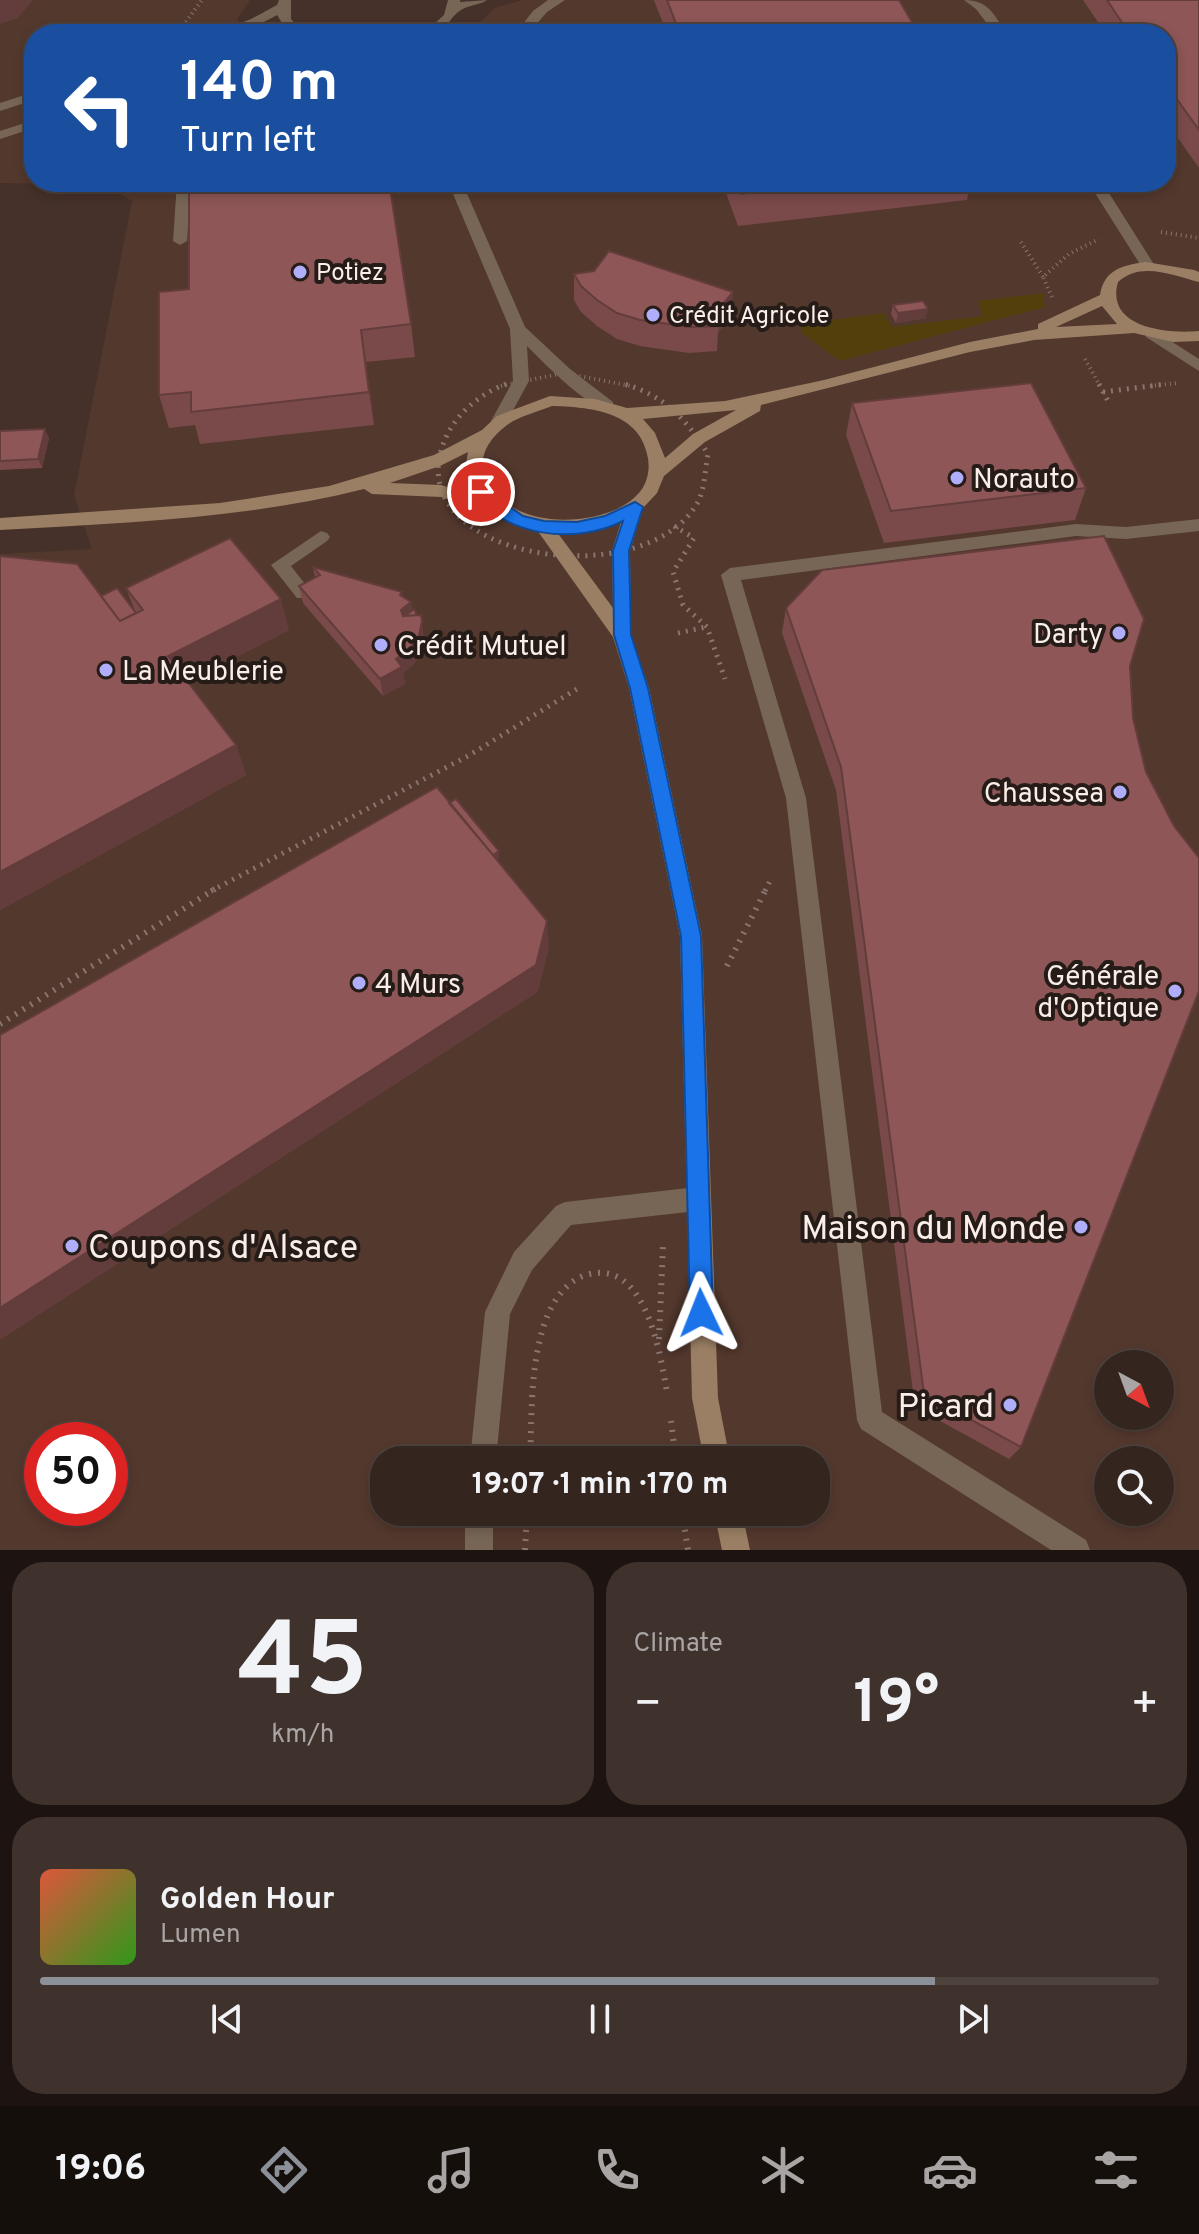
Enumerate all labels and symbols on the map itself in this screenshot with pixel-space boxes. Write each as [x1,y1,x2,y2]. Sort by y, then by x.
place label: Potiez [316,259,384,289]
marker: Potiez [291,263,309,281]
place label: Crédit Agricole [669,302,829,332]
marker: Crédit Agricole [644,306,662,324]
pin [447,458,515,526]
place label: Norauto [973,463,1075,499]
marker: Norauto [948,469,966,487]
place label: Darty [1033,618,1103,654]
marker: Darty [1110,624,1128,642]
place label: Crédit Mutuel [397,630,567,666]
marker: Crédit Mutuel [372,636,390,654]
place label: La Meublerie [122,655,284,691]
marker: La Meublerie [97,661,115,679]
place label: Chaussea [984,777,1104,813]
marker: Chaussea [1111,783,1129,801]
place label: Générale d'Optique [1038,960,1159,1028]
place label: 4 Murs [375,968,461,1004]
marker: 4 Murs [350,974,368,992]
marker: Générale d'Optique [1166,982,1184,1000]
place label: Maison du Monde [801,1209,1065,1252]
marker: Maison du Monde [1072,1218,1090,1236]
place label: Coupons d'Alsace [88,1228,358,1271]
marker: Coupons d'Alsace [63,1237,81,1255]
position arrow [659,1271,743,1355]
north arrow [1094,1350,1174,1430]
place label: Picard [897,1387,994,1430]
marker: Picard [1001,1396,1019,1414]
speed limit sign: 50 [24,1422,128,1526]

